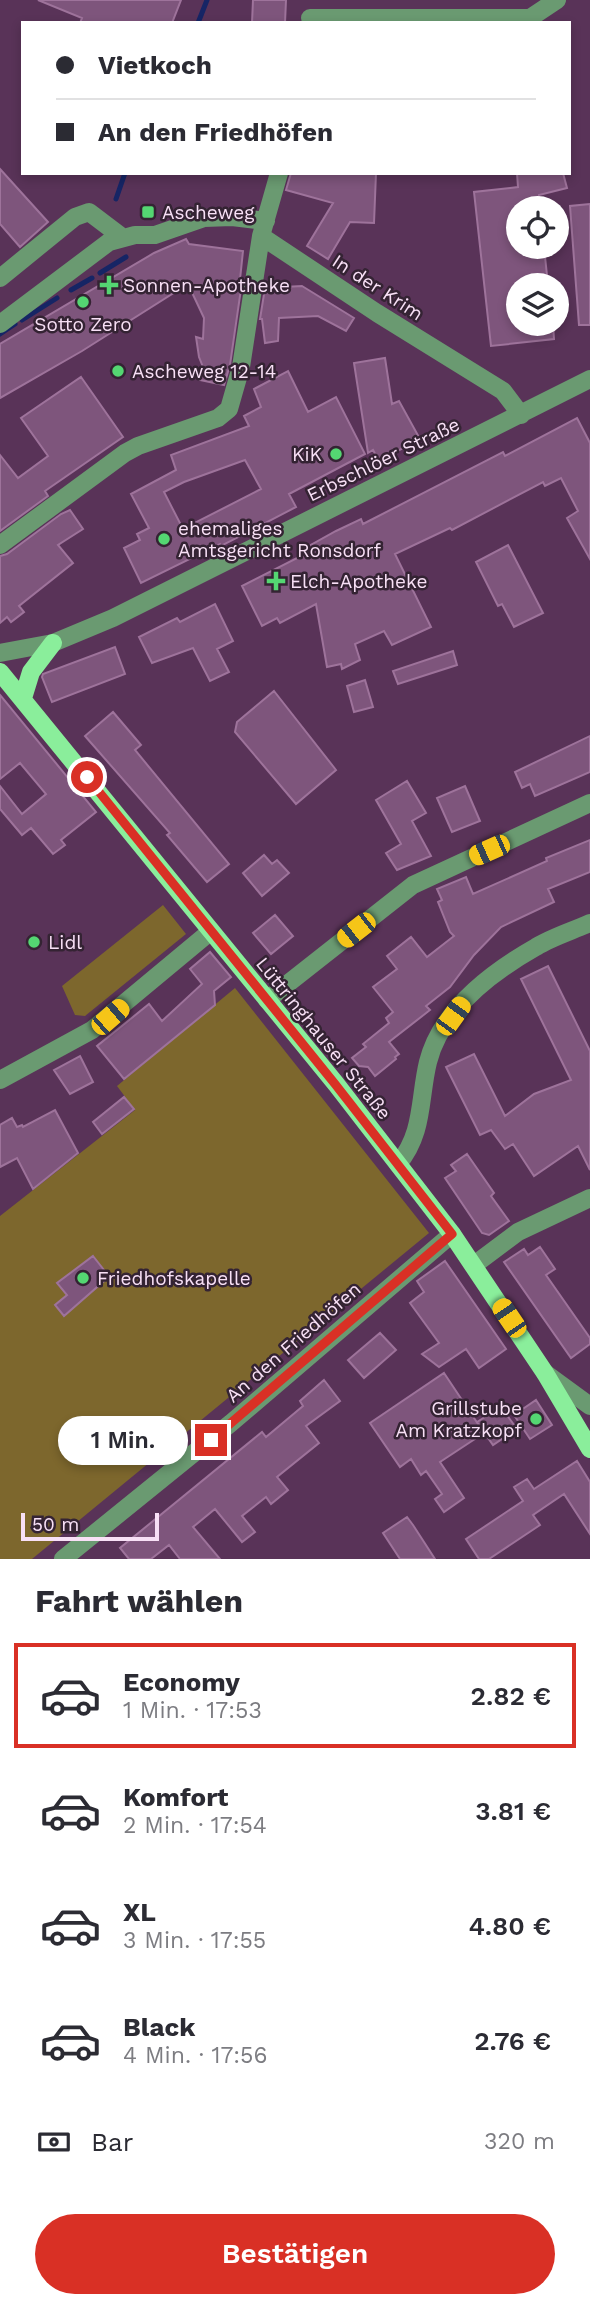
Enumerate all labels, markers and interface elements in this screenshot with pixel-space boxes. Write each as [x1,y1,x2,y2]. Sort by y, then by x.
text: Vietkoch [98,50,212,80]
text: An den Friedhöfen [98,117,333,147]
map controls [506,196,569,336]
button: locate [506,196,569,259]
place label: Ascheweg [162,201,255,224]
marker: Ascheweg [140,204,156,220]
street label: In der Krim [328,250,428,325]
button: layers [506,273,569,336]
place label: Sonnen-Apotheke [123,274,290,297]
marker: Sonnen-Apotheke [101,277,117,293]
marker: Sotto Zero [75,294,91,310]
place label: Sotto Zero [34,313,132,336]
place label: Ascheweg 12-14 [132,360,276,383]
marker: Ascheweg 12-14 [110,363,126,379]
street label: Erbschlöer Straße [303,412,463,506]
place label: KiK [292,443,322,466]
marker: KiK [328,446,344,462]
place label: ehemaliges Amtsgericht Ronsdorf [178,517,382,562]
marker: ehemaliges Amtsgericht Ronsdorf [156,531,172,547]
place label: Elch-Apotheke [290,570,427,593]
marker: Elch-Apotheke [268,573,284,589]
route start [71,761,103,793]
car [466,832,513,868]
car [333,909,380,951]
place label: Lidl [48,931,82,954]
marker: Lidl [26,934,42,950]
street label: Lüttringhauser Straße [251,952,396,1124]
car [433,993,474,1039]
car [88,995,133,1039]
place label: Friedhofskapelle [97,1267,251,1290]
marker: Friedhofskapelle [75,1270,91,1286]
street label: An den Friedhöfen [221,1278,366,1407]
car [489,1295,530,1341]
place label: Grillstube Am Kratzkopf [395,1397,523,1442]
marker: Grillstube Am Kratzkopf [528,1411,544,1427]
callout: 1 Min. [57,1416,186,1464]
route end [195,1424,227,1456]
text: 1 Min. [91,1427,155,1454]
scale bar [21,1510,159,1542]
text: 50 m [32,1513,79,1536]
text: Fahrt wählen [35,1582,243,1620]
icon: car [39,1664,102,1727]
text: Economy [123,1667,240,1697]
text: 2.82 € [471,1681,551,1711]
text: 1 Min. · 17:53 [123,1697,262,1724]
icon: car [39,1779,102,1842]
text: Komfort [123,1782,228,1812]
text: 3.81 € [475,1796,551,1826]
text: 2 Min. · 17:54 [123,1812,267,1839]
icon: car [39,1894,102,1957]
text: XL [123,1897,156,1927]
text: 4.80 € [468,1911,551,1941]
text: 3 Min. · 17:55 [123,1927,266,1954]
icon: car [39,2009,102,2072]
text: Black [123,2012,195,2042]
text: 2.76 € [474,2026,551,2056]
text: 4 Min. · 17:56 [123,2042,268,2069]
icon: cash [35,2123,73,2161]
text: Bar [91,2127,133,2157]
text: 320 m [484,2128,555,2155]
button: Bestätigen [35,2214,555,2294]

